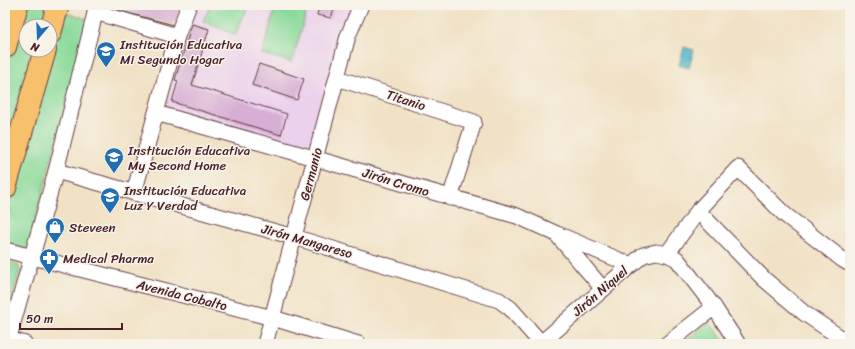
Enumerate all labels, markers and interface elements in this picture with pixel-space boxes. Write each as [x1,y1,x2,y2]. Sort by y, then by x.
north arrow [18,18,58,58]
place label: Institución Educativa Mi Segundo Hogar [119,33,243,71]
text: N [28,37,43,58]
school or university icon: Institución Educativa Mi Segundo Hogar [95,40,117,68]
street label: Titanio [383,83,429,117]
place label: Institución Educativa My Second Home [127,139,251,177]
street label: Germanio [293,145,329,203]
school or university icon: Institución Educativa My Second Home [103,146,125,174]
street label: Jirón Cromo [359,161,433,203]
place label: Institución Educativa Luz Y Verdad [123,179,247,217]
school or university icon: Institución Educativa Luz Y Verdad [99,186,121,214]
shop icon: Steveen [44,216,66,244]
place label: Steveen [69,216,116,239]
street label: Jirón Mangareso [258,217,356,265]
pharmacy icon: Medical Pharma [38,247,60,275]
place label: Medical Pharma [63,247,154,270]
street label: Jirón Niquel [566,260,634,323]
street label: Avenida Cobalto [133,272,230,317]
scale bar [20,305,122,331]
text: 50 m [26,308,53,330]

